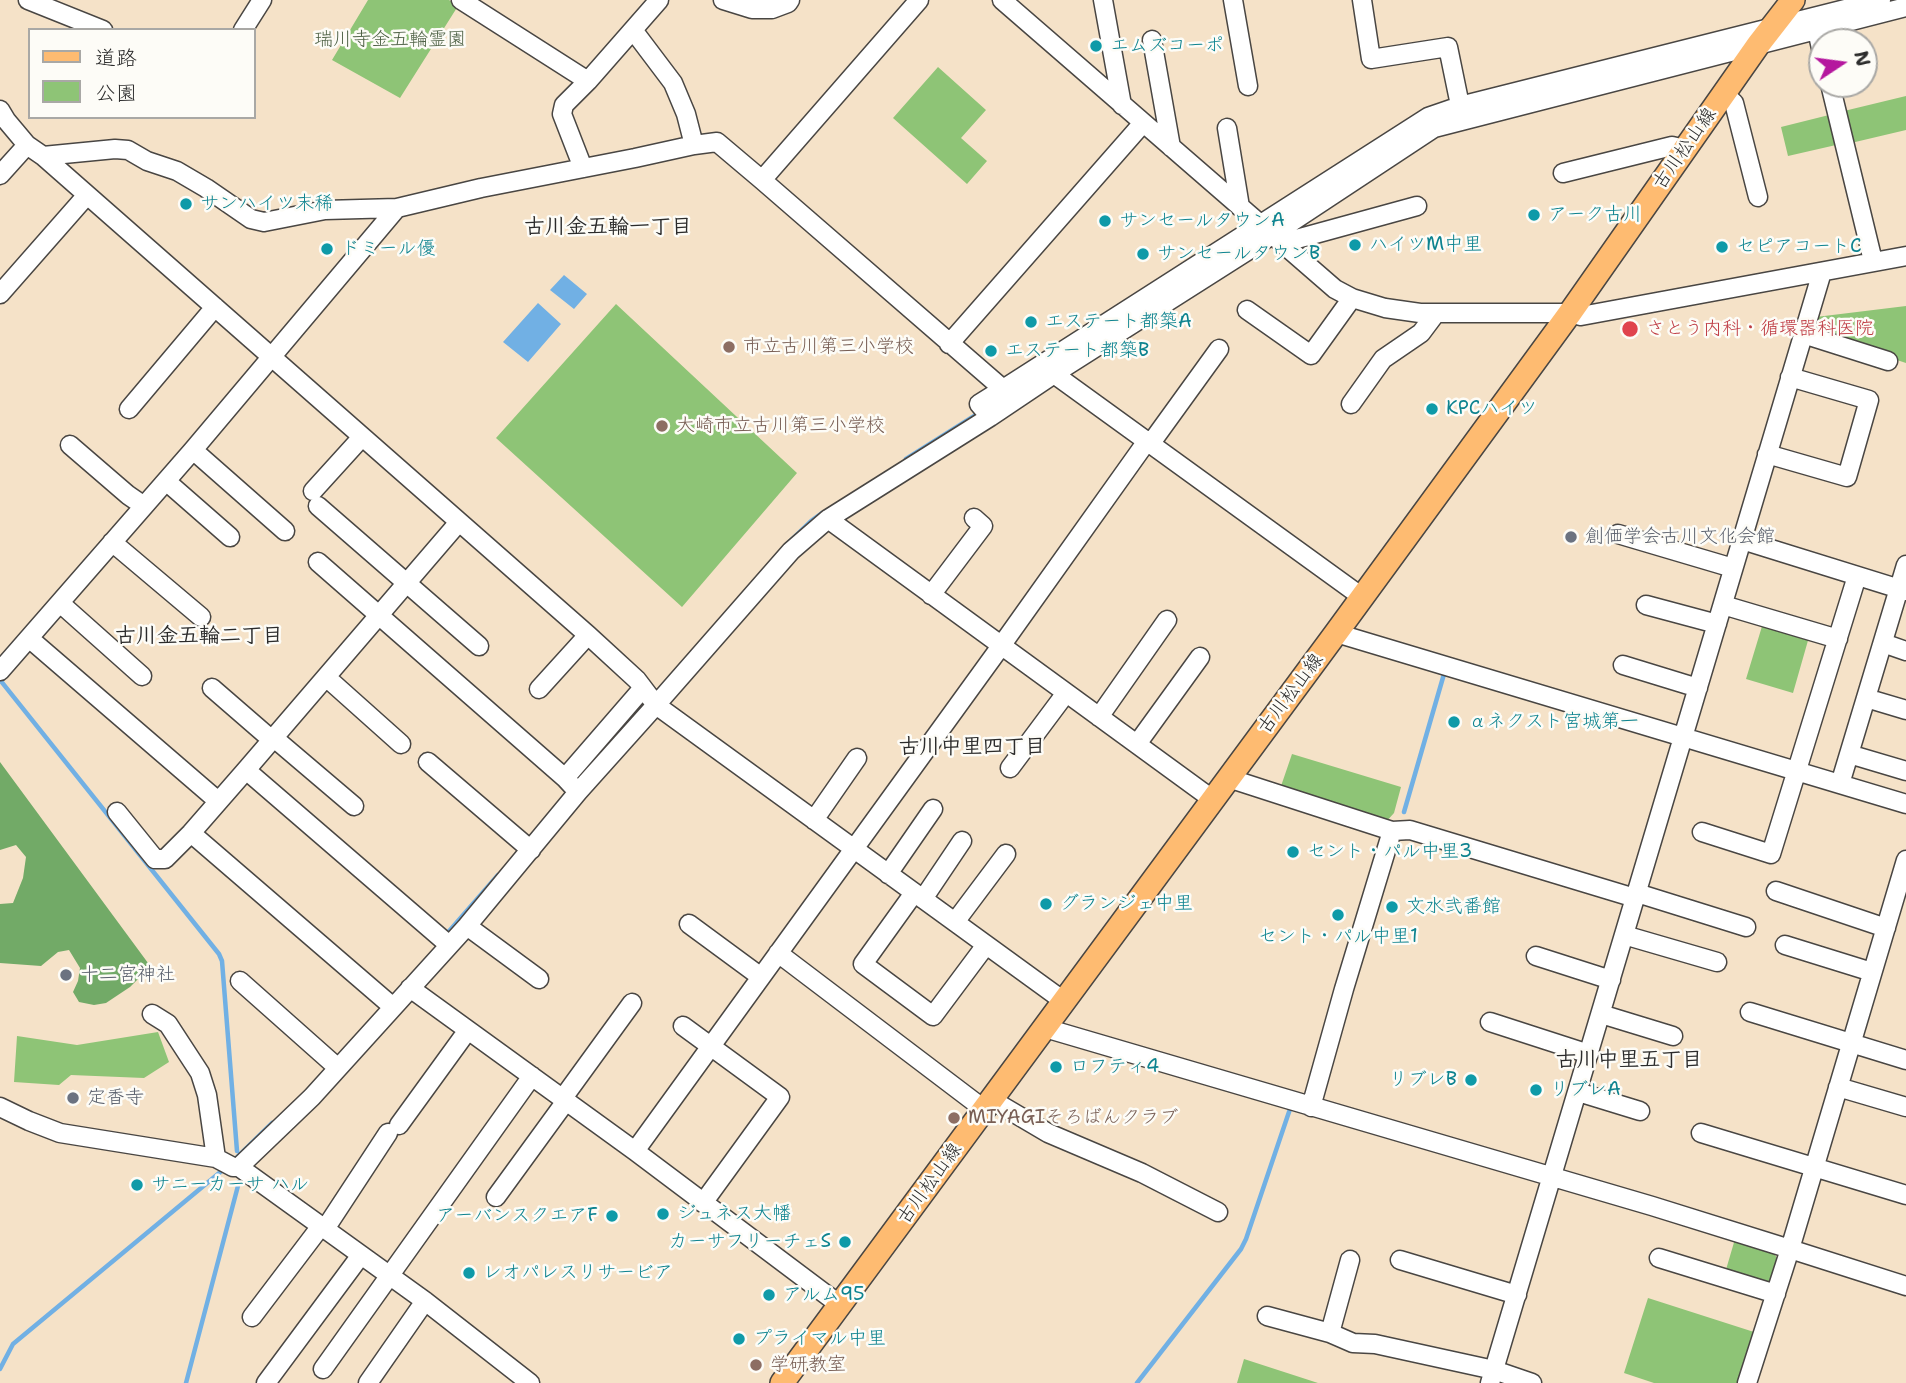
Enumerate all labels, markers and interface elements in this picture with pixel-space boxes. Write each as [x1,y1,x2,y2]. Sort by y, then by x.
legend [28,28,256,119]
north arrow [1808,28,1878,98]
park label: 瑞川寺金五輪霊園 [314,29,466,51]
place label: エムズコーポ [1110,35,1224,57]
marker: エムズコーポ [1088,38,1104,54]
text: 道路 [95,44,137,72]
text: N [1848,48,1876,69]
text: 公園 [95,79,137,107]
street label: 古川松山線 [1648,104,1722,194]
place label: サンハイツ末稀 [200,193,333,215]
marker: サンハイツ末稀 [178,196,194,212]
place label: アーク古川 [1548,204,1642,226]
marker: アーク古川 [1526,207,1542,223]
place label: サンセールタウンA [1119,210,1285,232]
marker: サンセールタウンA [1097,213,1113,229]
district label: 古川金五輪一丁目 [524,215,692,241]
place label: ハイツM中里 [1369,234,1482,256]
place label: セピアコートC [1736,236,1862,258]
marker: ハイツM中里 [1347,237,1363,253]
place label: ドミール優 [341,238,436,260]
marker: セピアコートC [1714,239,1730,255]
marker: ドミール優 [319,241,335,257]
place label: サンセールタウンB [1157,243,1320,265]
marker: サンセールタウンB [1135,246,1151,262]
place label: エステート都築A [1045,311,1192,333]
marker: エステート都築A [1023,314,1039,330]
place label: さとう内科・循環器科医院 [1646,318,1874,340]
marker: さとう内科・循環器科医院 [1620,319,1640,339]
place label: 市立古川第三小学校 [743,336,914,358]
marker: 市立古川第三小学校 [721,339,737,355]
place label: エステート都築B [1005,340,1149,362]
marker: エステート都築B [983,343,999,359]
place label: KPCハイツ [1446,398,1537,420]
marker: KPCハイツ [1424,401,1440,417]
place label: 大崎市立古川第三小学校 [676,415,885,437]
marker: 大崎市立古川第三小学校 [654,418,670,434]
place label: 創価学会古川文化会館 [1585,526,1775,548]
marker: 創価学会古川文化会館 [1563,529,1579,545]
district label: 古川金五輪二丁目 [115,624,283,650]
street label: 古川松山線 [1253,649,1329,739]
place label: αネクスト宮城第一 [1468,711,1639,733]
marker: αネクスト宮城第一 [1446,714,1462,730]
district label: 古川中里四丁目 [899,735,1045,761]
place label: セント・パル中里3 [1307,841,1472,863]
marker: セント・パル中里3 [1285,844,1301,860]
place label: グランジェ中里 [1060,893,1193,915]
marker: グランジェ中里 [1038,896,1054,912]
place label: 文水弐番館 [1406,896,1501,918]
marker: 文水弐番館 [1384,899,1400,915]
marker: セント・パル中里1 [1330,907,1346,923]
place label: セント・パル中里1 [1258,926,1418,948]
place label: 十二宮神社 [80,964,175,986]
marker: 十二宮神社 [58,967,74,983]
district label: 古川中里五丁目 [1556,1048,1702,1074]
place label: ロフティ4 [1070,1056,1159,1078]
marker: ロフティ4 [1048,1059,1064,1075]
place label: リブレB [1389,1069,1457,1091]
marker: リブレB [1463,1072,1479,1088]
place label: リブレA [1550,1079,1621,1101]
marker: リブレA [1528,1082,1544,1098]
place label: 定香寺 [87,1087,144,1109]
marker: 定香寺 [65,1090,81,1106]
place label: MIYAGIそろばんクラブ [968,1107,1178,1129]
marker: MIYAGIそろばんクラブ [946,1110,962,1126]
street label: 古川松山線 [893,1139,967,1229]
place label: サニーカーサ ハル [151,1174,309,1196]
marker: サニーカーサ ハル [129,1177,145,1193]
place label: ジュネス大幡 [677,1203,791,1225]
place label: アーバンスクエアF [436,1205,598,1227]
marker: ジュネス大幡 [655,1206,671,1222]
marker: アーバンスクエアF [604,1208,620,1224]
place label: カーサフリーチェS [668,1231,831,1253]
marker: カーサフリーチェS [837,1234,853,1250]
place label: レオパレスリサービア [483,1262,673,1284]
marker: レオパレスリサービア [461,1265,477,1281]
place label: アルム95 [783,1284,865,1306]
marker: アルム95 [761,1287,777,1303]
place label: プライマル中里 [753,1328,886,1350]
marker: プライマル中里 [731,1331,747,1347]
place label: 学研教室 [770,1354,846,1376]
marker: 学研教室 [748,1357,764,1373]

